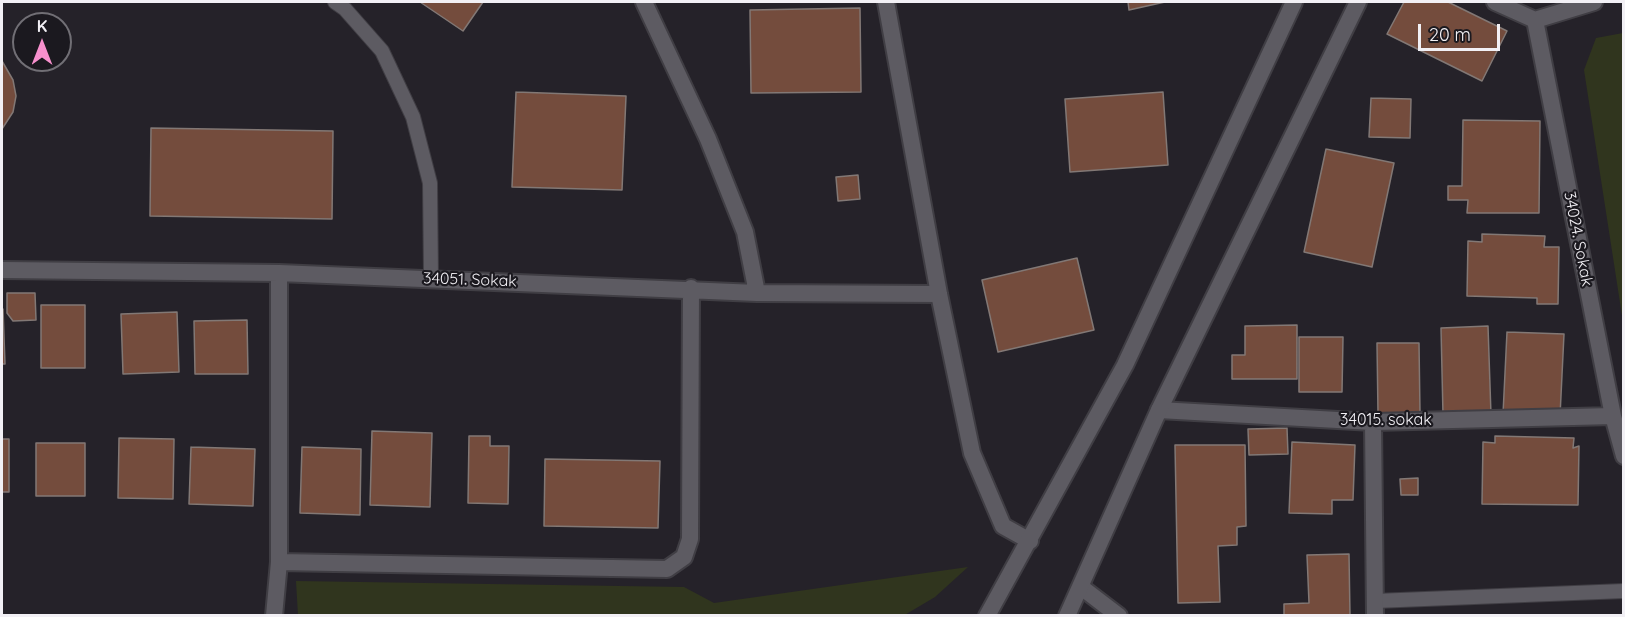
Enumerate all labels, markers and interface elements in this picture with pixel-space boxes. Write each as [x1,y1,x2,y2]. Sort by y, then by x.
north arrow [12,12,72,72]
scale bar [1421,12,1504,50]
text: K [37,16,47,36]
text: 20 m [1429,23,1471,46]
street label: 34024. Sokak [1559,190,1597,288]
street label: 34051. Sokak [423,269,517,291]
street label: 34015. sokak [1340,410,1432,430]

